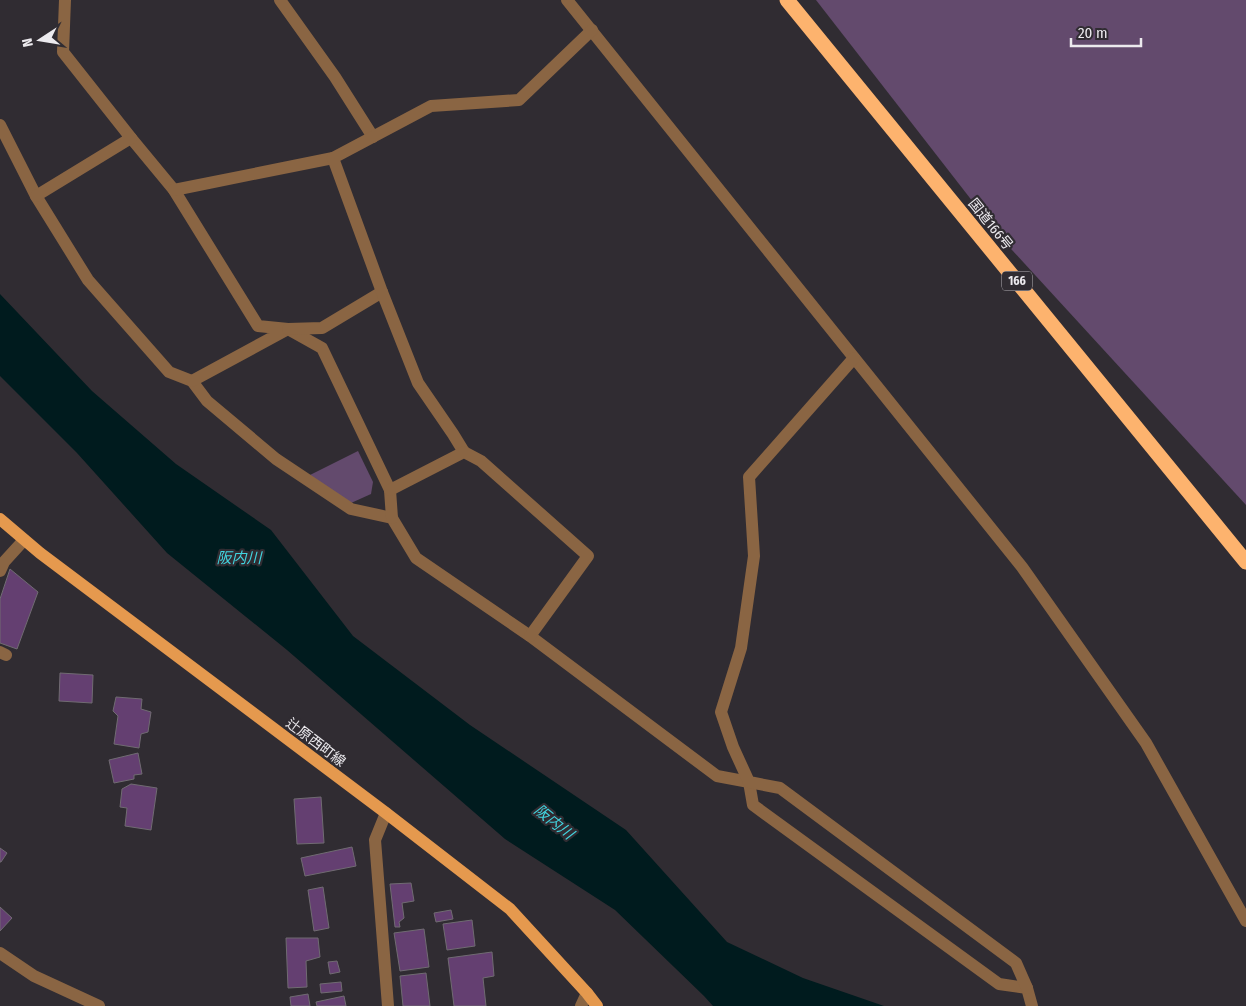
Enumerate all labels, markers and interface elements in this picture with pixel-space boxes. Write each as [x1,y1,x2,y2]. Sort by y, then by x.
north arrow [15,15,65,65]
scale bar [1071,15,1141,47]
text: 20 m [1078,24,1108,42]
text: N [19,37,37,48]
street label: 国道166号 [965,195,1017,254]
road number: 166 [1002,272,1032,290]
water label: 阪内川 [216,549,263,567]
street label: 辻原西町線 [283,715,349,770]
water label: 阪内川 [531,801,579,844]

